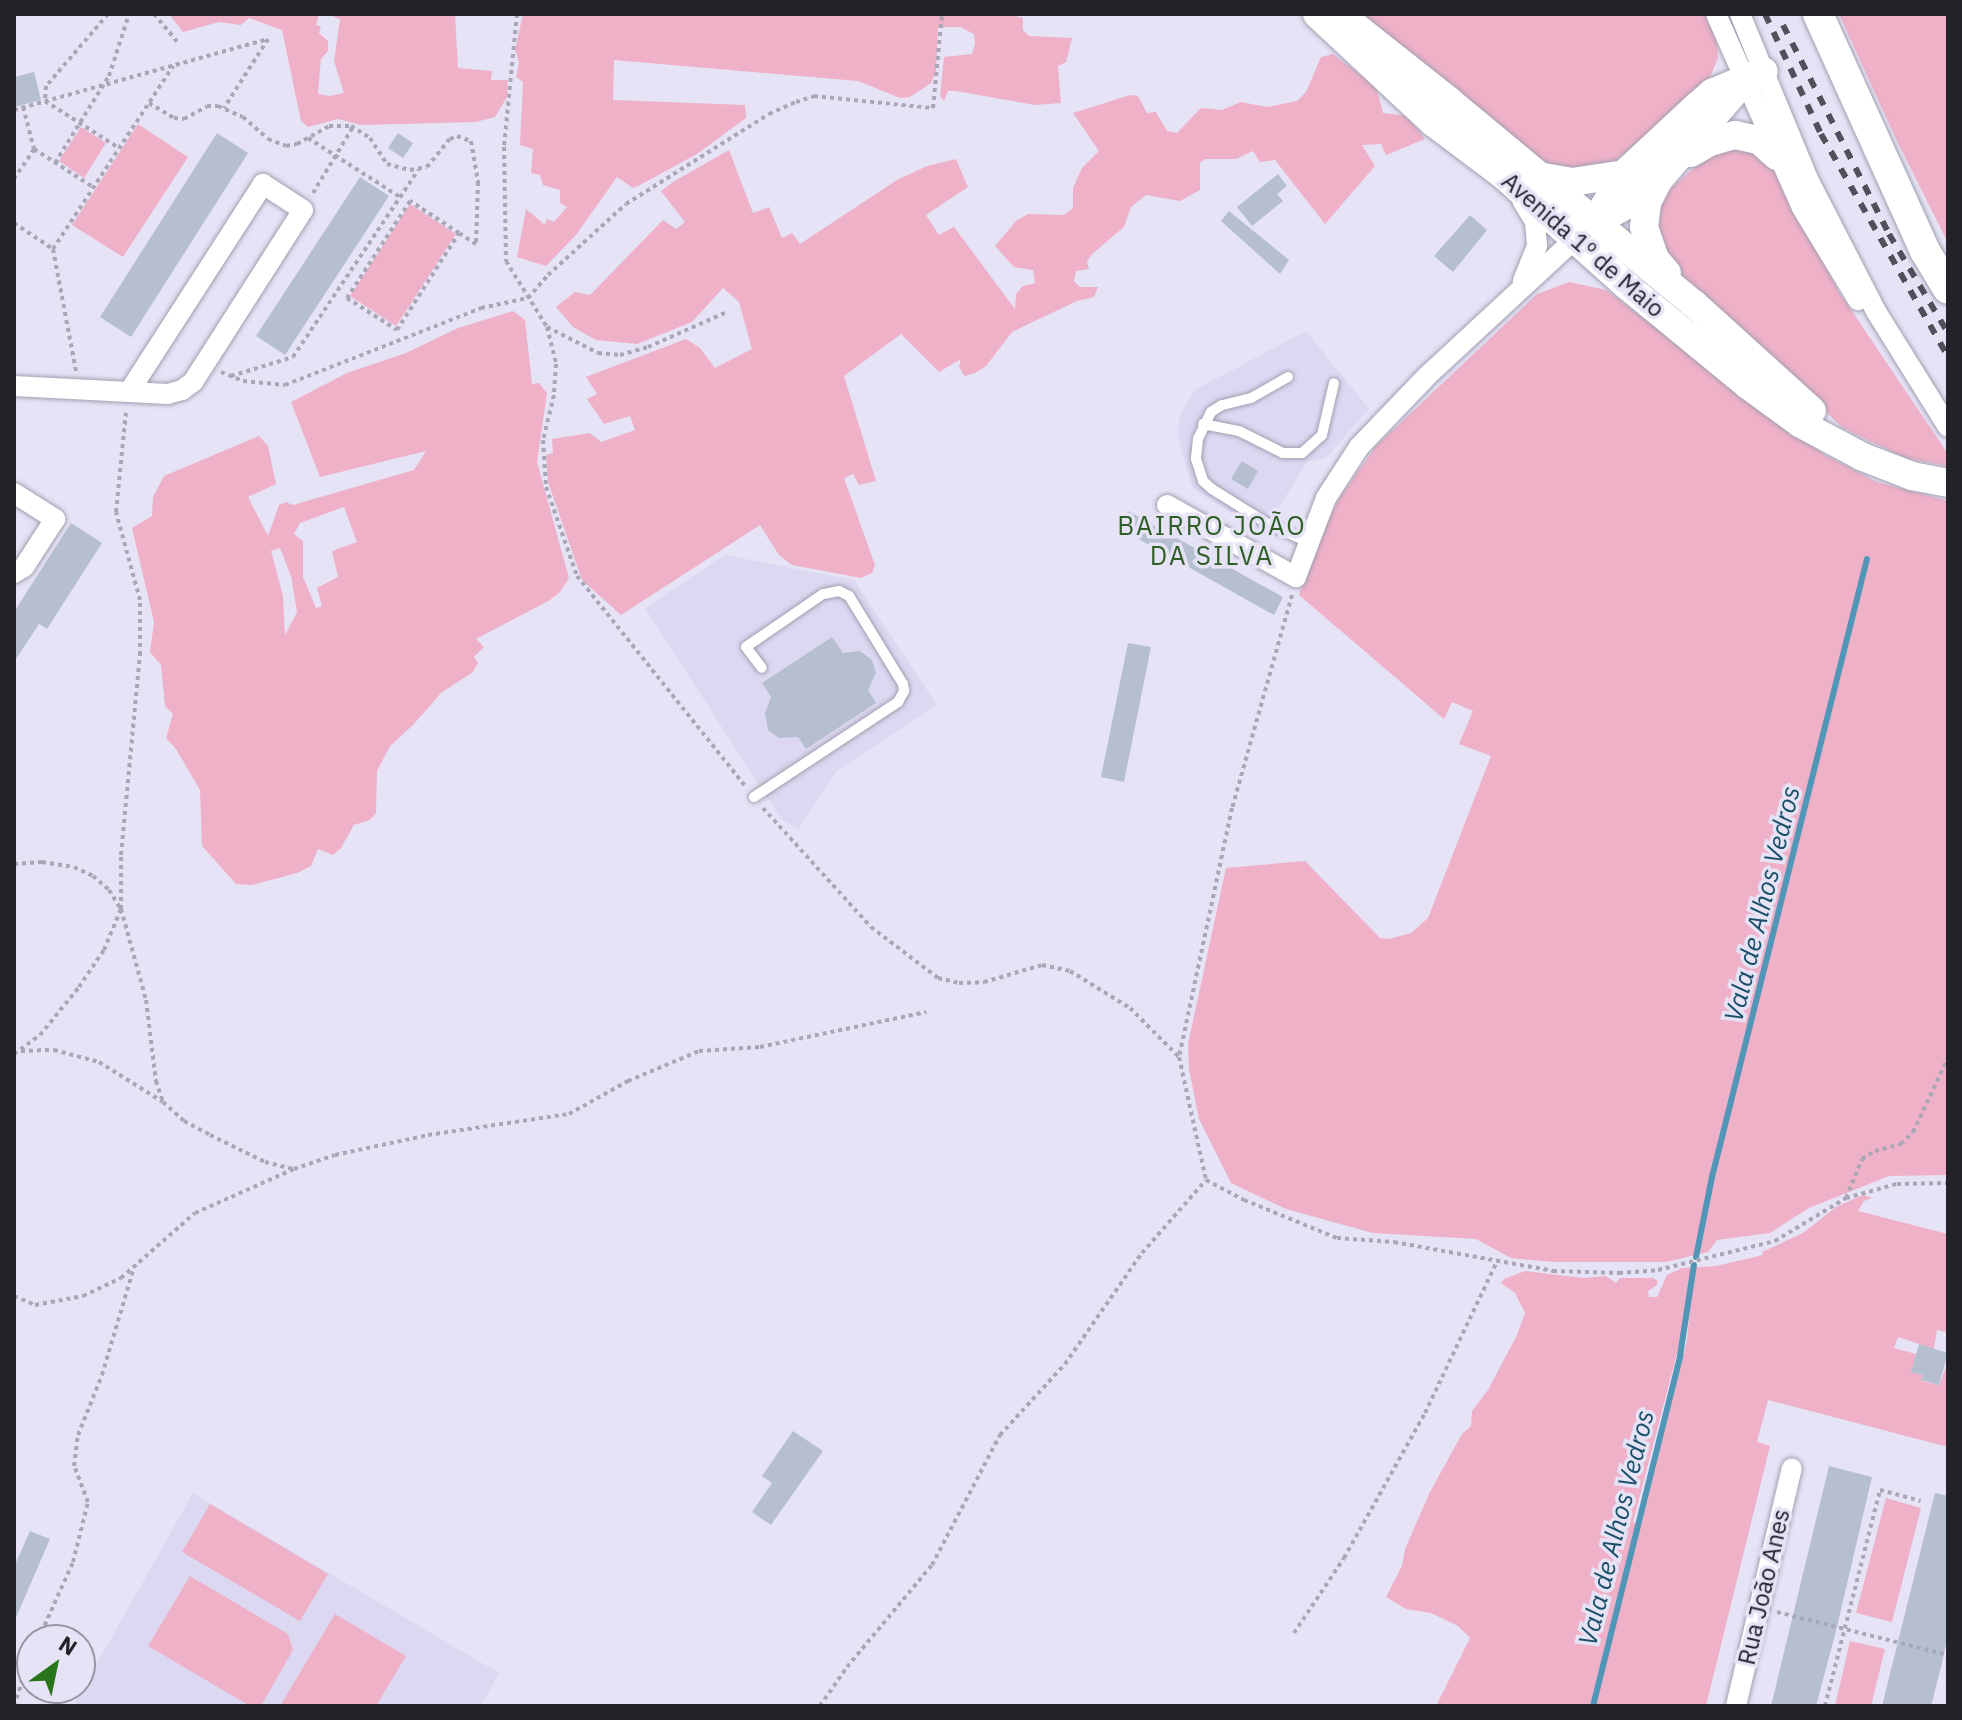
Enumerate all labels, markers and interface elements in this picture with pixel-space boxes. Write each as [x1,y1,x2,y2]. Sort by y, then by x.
street label: Avenida 1º de Maio [1496,167,1670,323]
district label: BAIRRO JOÃO DA SILVA [1117,510,1307,572]
water label: Vala de Alhos Vedros [1718,783,1806,1025]
water label: Vala de Alhos Vedros [1572,1407,1660,1649]
street label: Rua João Anes [1732,1506,1796,1668]
north arrow [16,1624,96,1704]
text: N [54,1629,83,1662]

